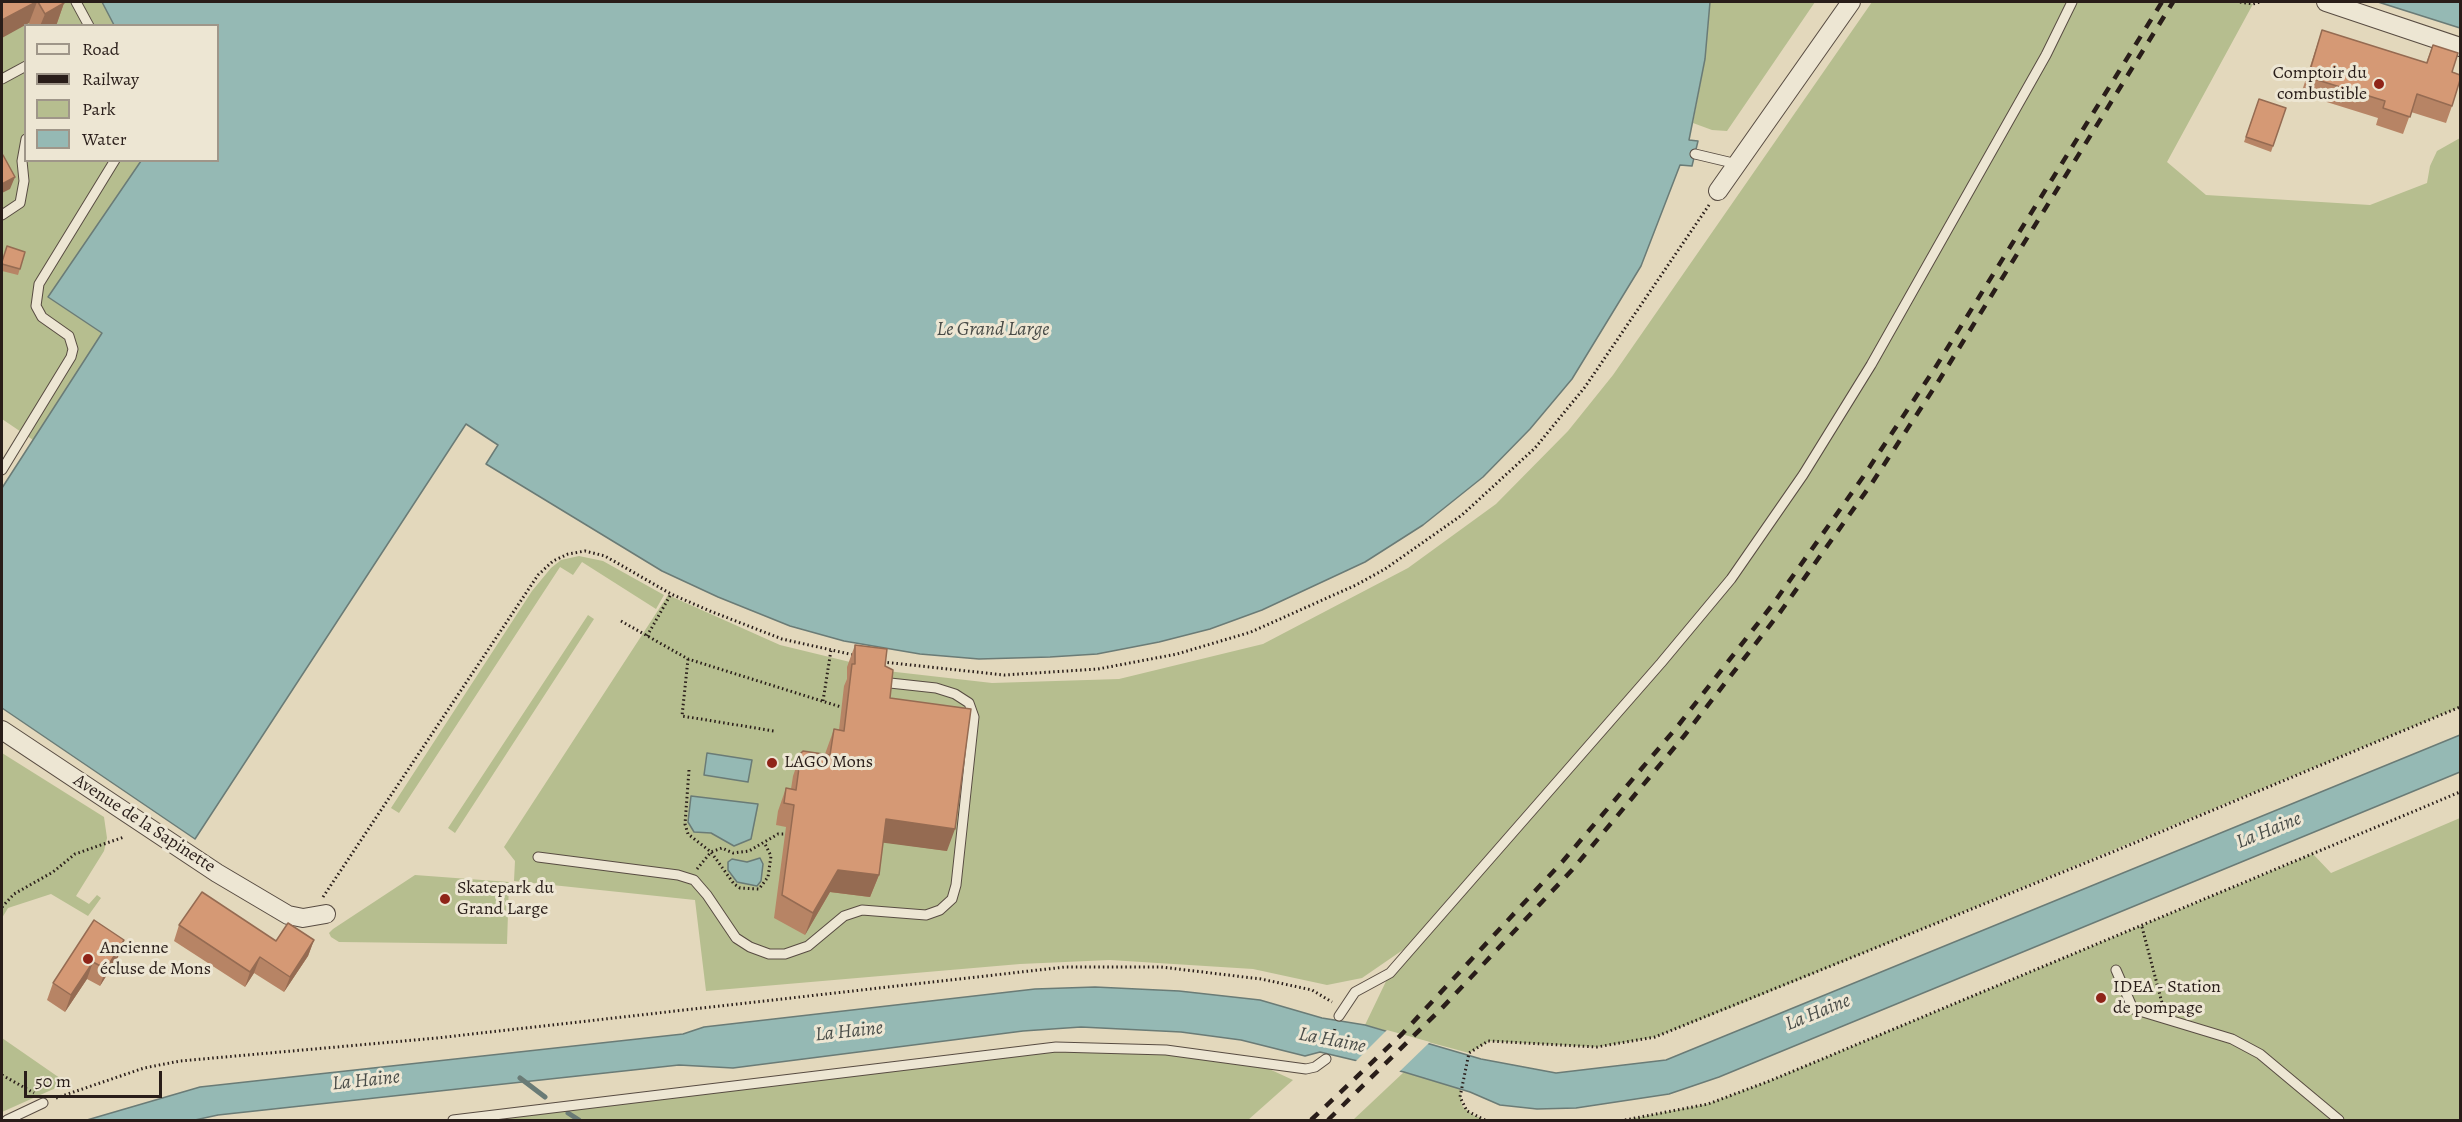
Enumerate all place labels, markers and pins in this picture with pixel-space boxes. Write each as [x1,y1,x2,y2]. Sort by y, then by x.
place label: Comptoir du combustible [2273,63,2367,106]
marker: Comptoir du combustible [2372,77,2386,91]
place label: LAGO Mons [784,752,873,774]
marker: LAGO Mons [765,756,779,770]
place label: Skatepark du Grand Large [457,878,554,920]
marker: Skatepark du Grand Large [438,892,452,906]
place label: Ancienne écluse de Mons [100,938,211,980]
marker: Ancienne écluse de Mons [81,952,95,966]
place label: IDEA - Station de pompage [2113,977,2221,1020]
marker: IDEA - Station de pompage [2094,991,2108,1005]

